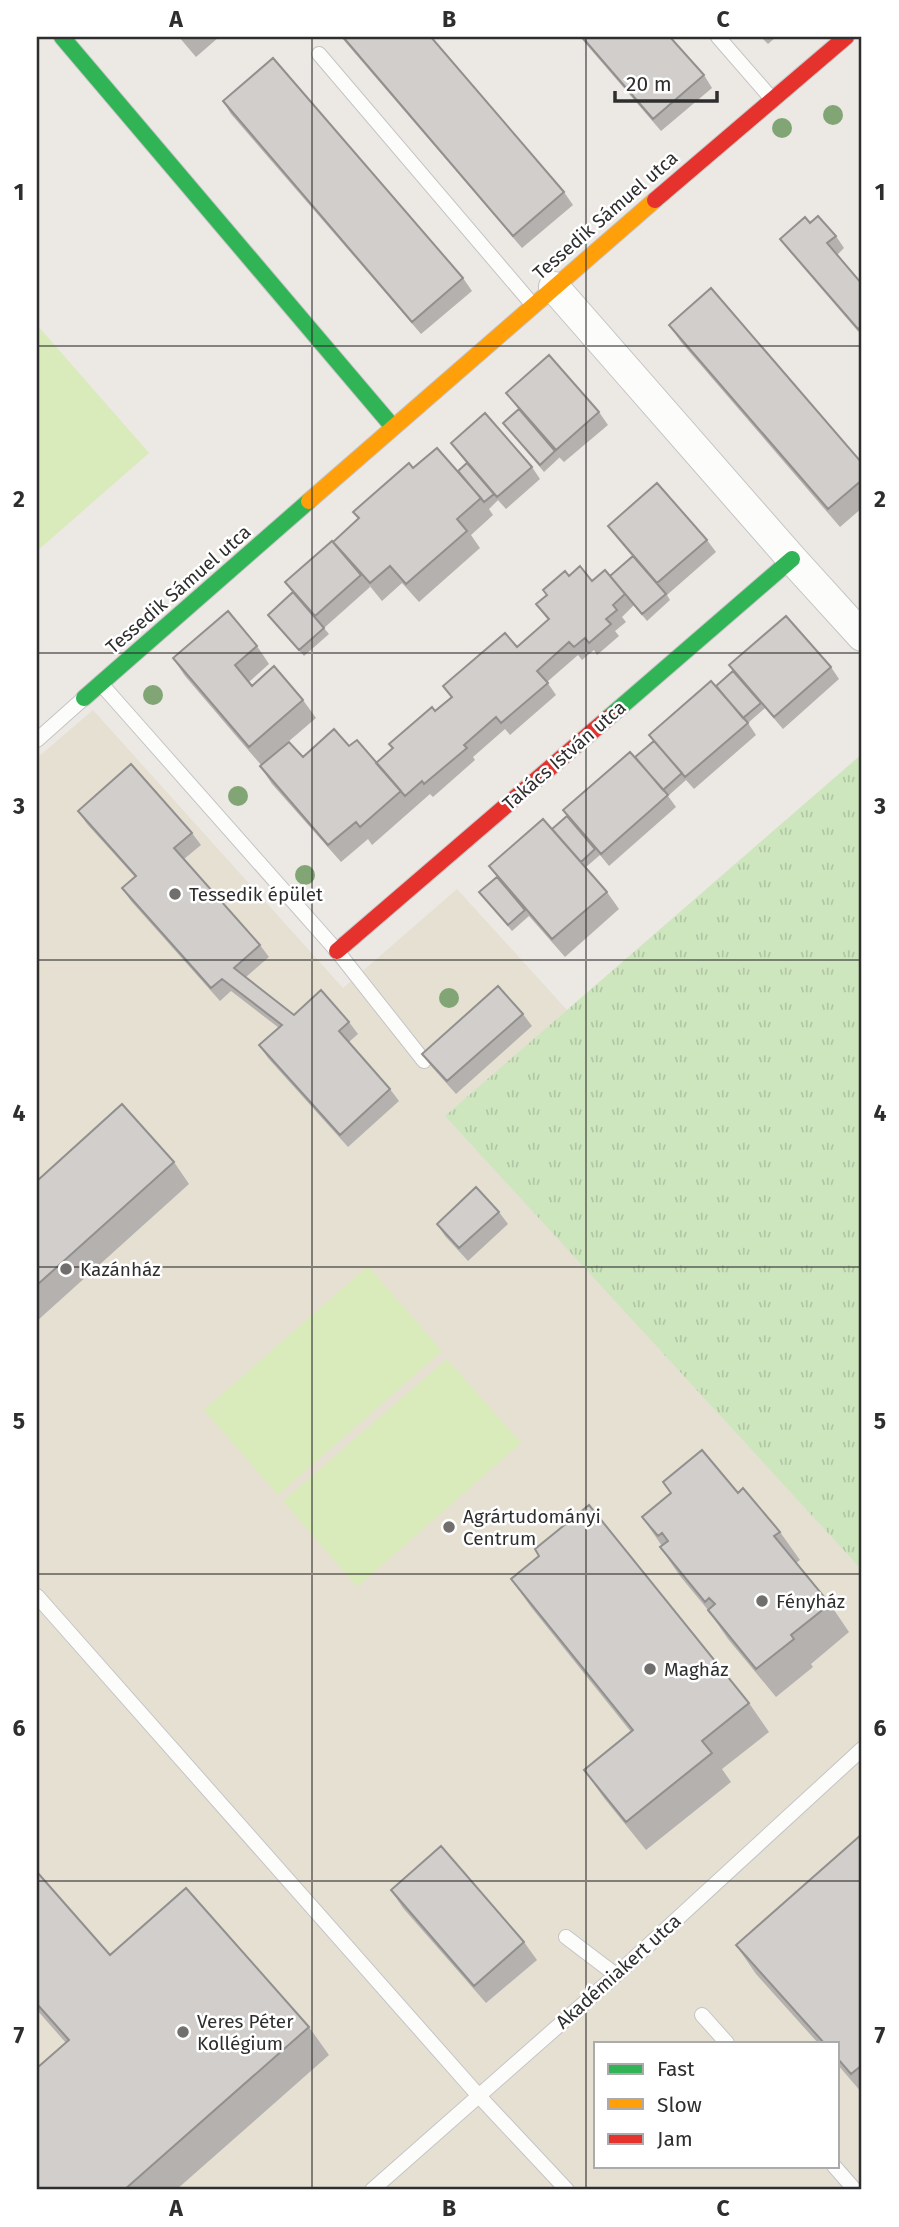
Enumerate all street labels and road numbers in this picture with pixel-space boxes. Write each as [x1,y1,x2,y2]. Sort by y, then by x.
street label: Tessedik Sámuel utca [528,146,682,285]
street label: Tessedik Sámuel utca [101,520,255,659]
street label: Takács István utca [498,696,631,815]
street label: Akadémiakert utca [551,1909,686,2034]

